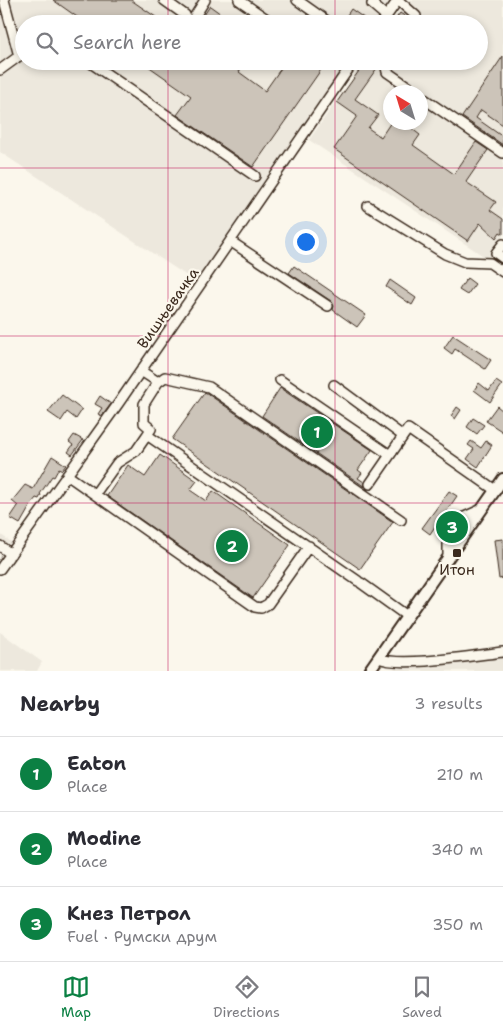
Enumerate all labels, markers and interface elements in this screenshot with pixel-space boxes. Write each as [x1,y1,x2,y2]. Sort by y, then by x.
search box [15,15,488,70]
icon: search [33,29,61,57]
text: Search here [73,30,182,55]
north arrow [383,85,428,130]
your location [293,229,319,255]
street label: Вишњевачка [133,263,204,353]
pin: 1 [301,413,333,451]
pin: 3 [436,508,468,546]
pin: 2 [216,527,248,565]
marker: Итон [451,547,463,559]
place label: Итон [439,560,475,580]
text: Nearby [20,690,100,718]
text: 3 results [414,693,483,714]
text: Eaton [67,751,126,776]
text: 1 [32,764,40,785]
text: 210 m [436,764,483,785]
text: Place [67,776,108,797]
text: Modine [67,826,141,851]
text: 2 [30,839,42,860]
text: 340 m [431,839,483,860]
text: Place [67,851,108,872]
text: Кнез Петрол [67,901,191,926]
text: 3 [30,914,42,935]
text: 350 m [432,914,483,935]
text: Fuel · Румски друм [67,926,217,947]
tab: Map [61,973,91,1021]
tab: Directions [213,973,280,1021]
tab: Saved [402,973,442,1021]

